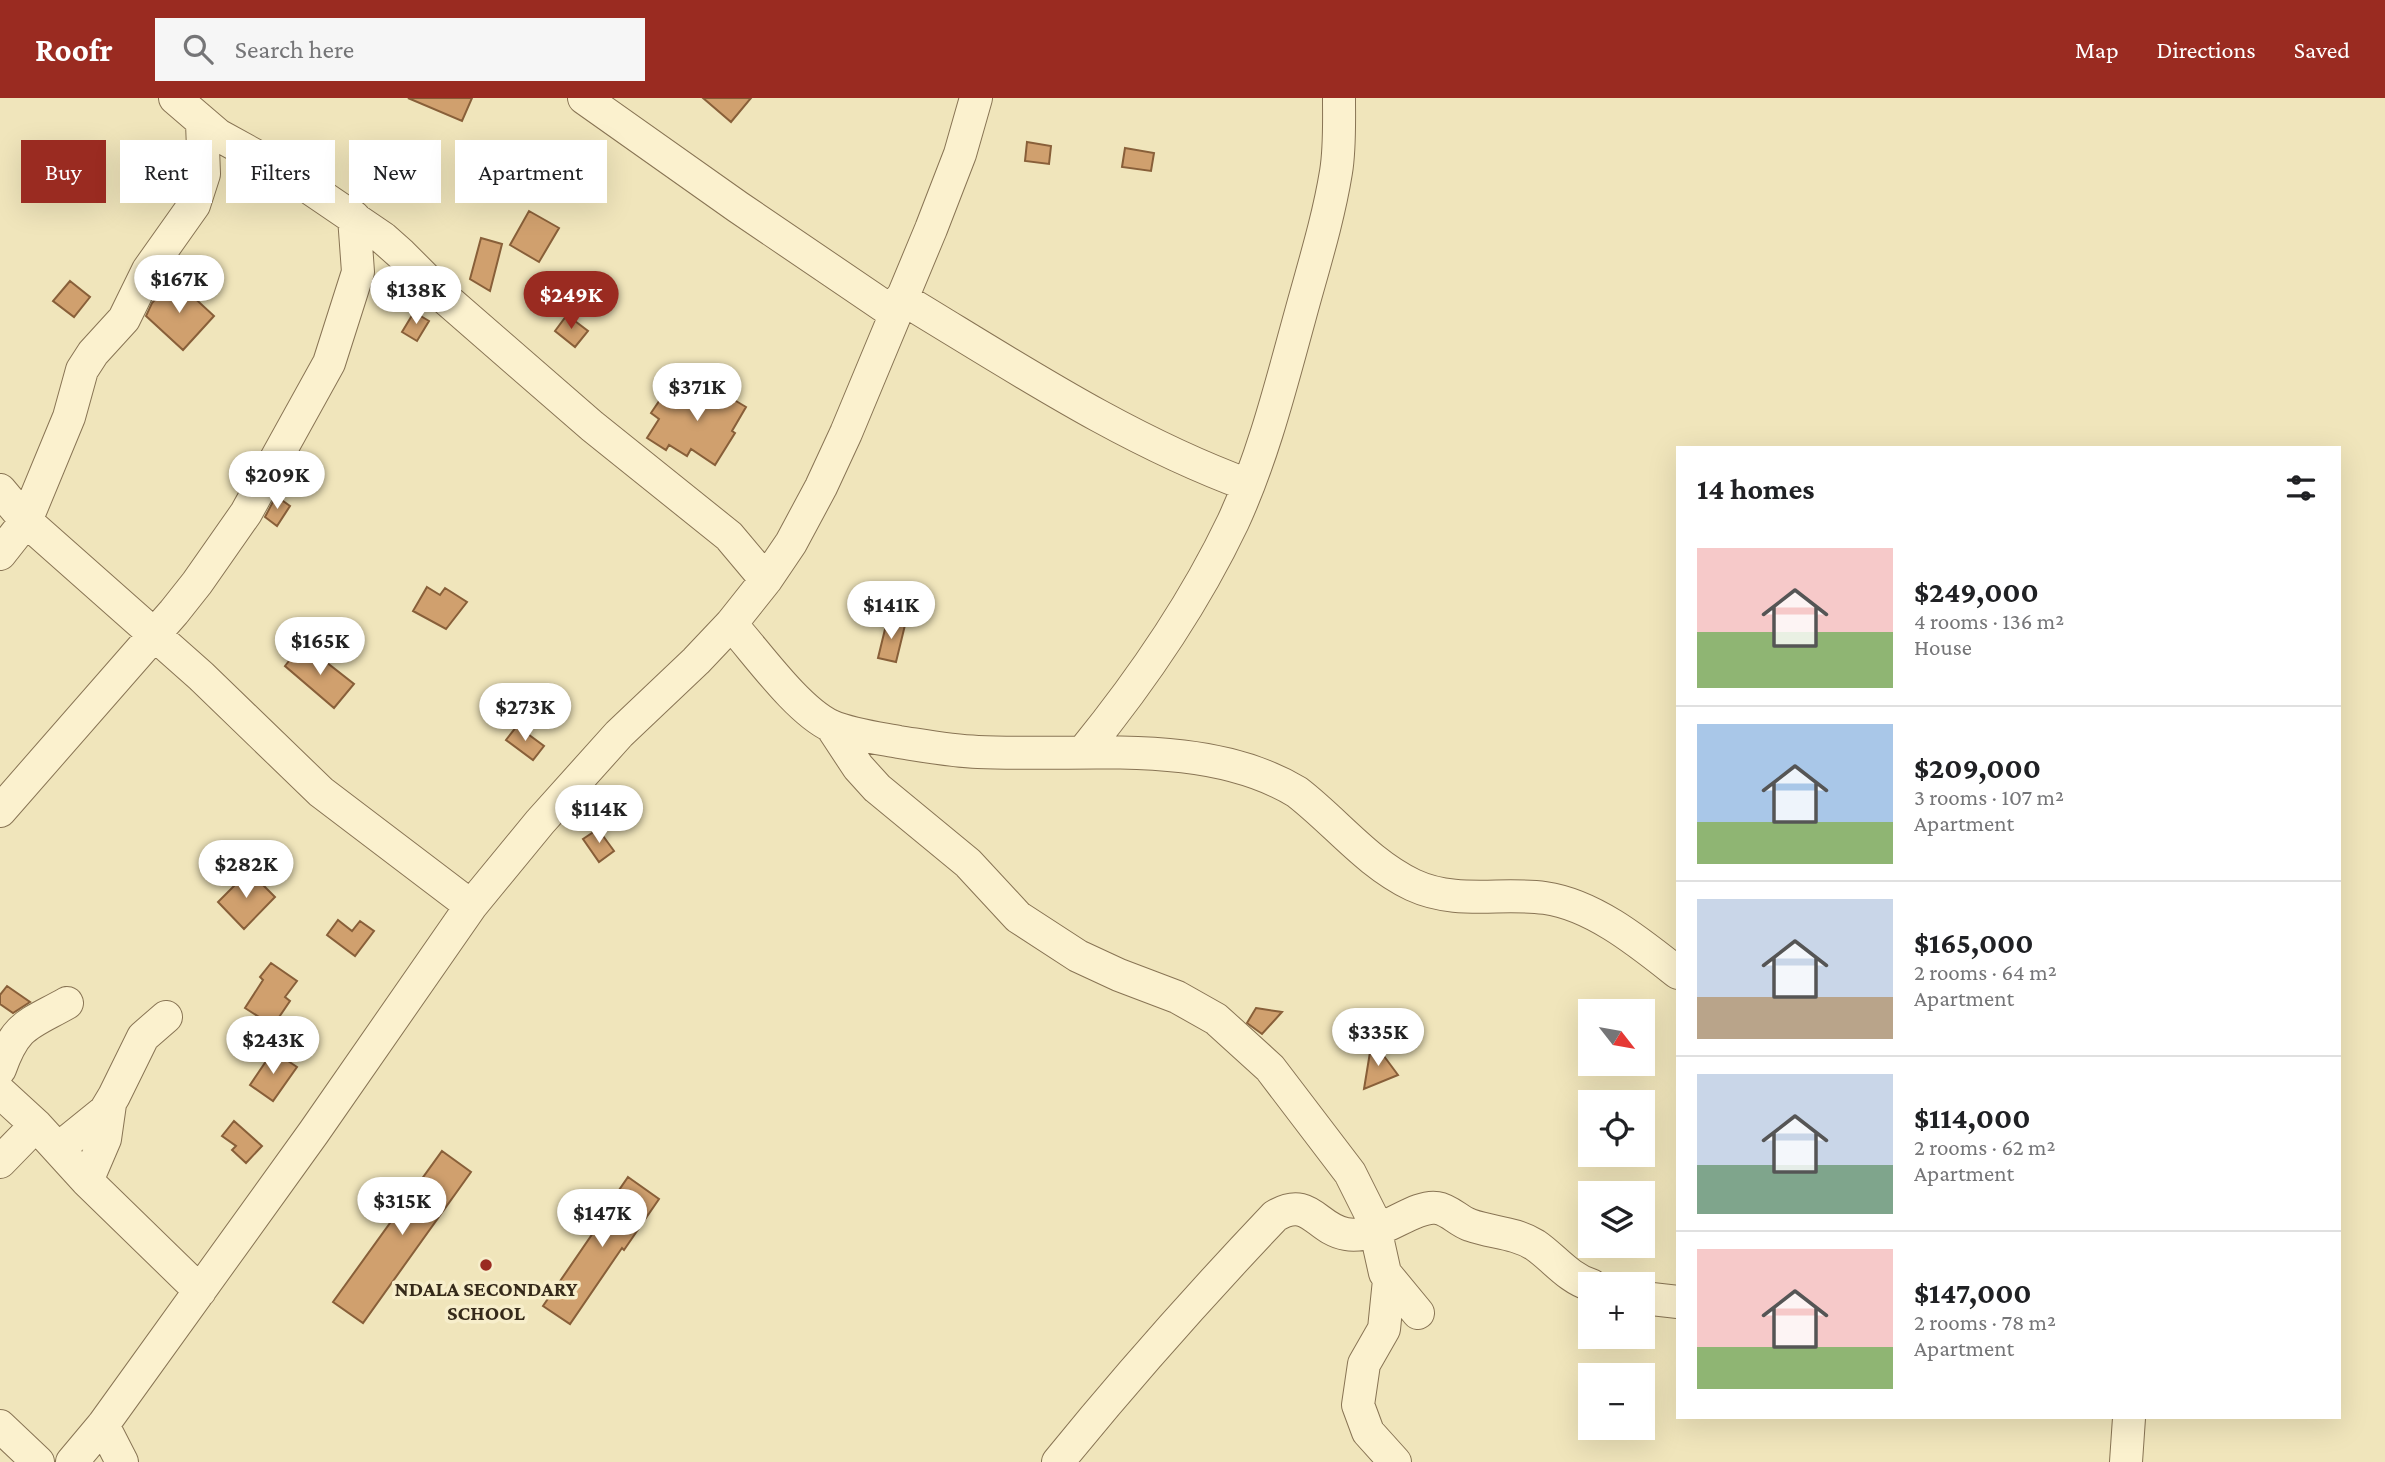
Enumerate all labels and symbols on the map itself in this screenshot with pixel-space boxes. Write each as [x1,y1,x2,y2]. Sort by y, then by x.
pin: $167K [130,256,228,315]
pin: $138K [367,266,465,326]
pin: $249K [522,272,620,331]
pin: $371K [648,364,746,423]
pin: $209K [228,452,326,511]
pin: $141K [842,582,940,641]
pin: $165K [271,618,369,677]
pin: $273K [476,684,574,743]
pin: $114K [550,786,648,845]
pin: $282K [197,840,295,900]
north arrow [1578,999,1656,1076]
pin: $335K [1329,1009,1427,1068]
pin: $243K [224,1016,322,1076]
pin: $315K [353,1178,451,1237]
pin: $147K [553,1190,651,1249]
marker: NDALA SECONDARY SCHOOL [478,1257,494,1273]
place label: NDALA SECONDARY SCHOOL [394,1277,578,1325]

